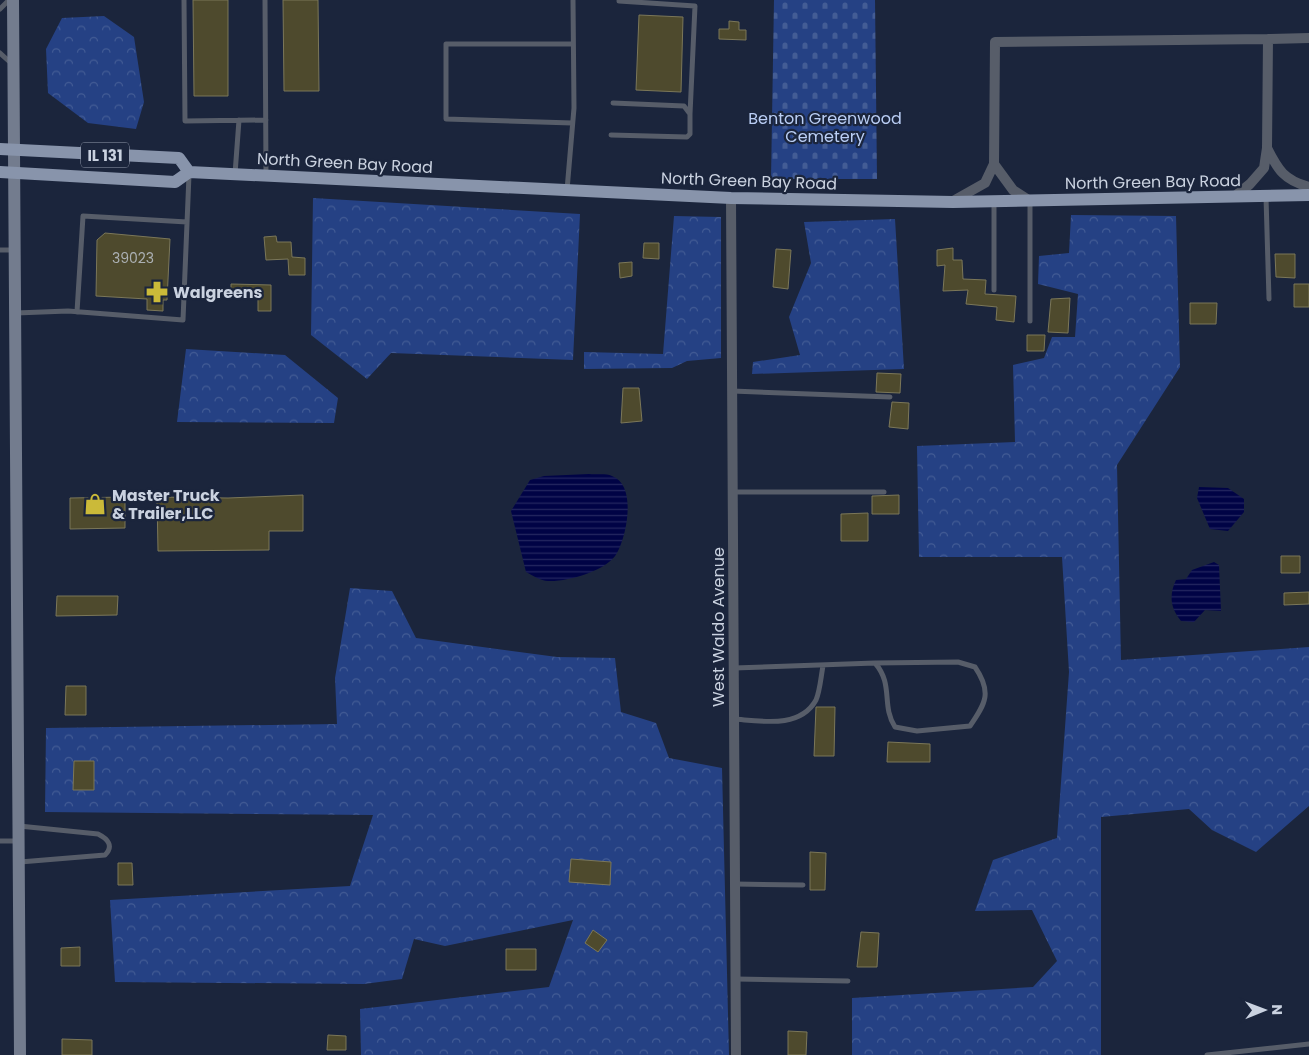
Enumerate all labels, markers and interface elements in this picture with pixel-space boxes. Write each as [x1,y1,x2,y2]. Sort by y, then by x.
park label: Benton Greenwood Cemetery [748,107,902,148]
road number: IL 131 [81,142,129,168]
street label: North Green Bay Road [256,147,434,179]
street label: North Green Bay Road [661,166,837,196]
street label: North Green Bay Road [1065,169,1241,195]
house number: 39023 [112,248,154,268]
pharmacy icon: Walgreens [144,279,170,305]
place label: Walgreens [173,281,263,304]
place label: Master Truck & Trailer,LLC [112,484,220,525]
shop icon: Master Truck & Trailer,LLC [82,491,108,517]
street label: West Waldo Avenue [707,547,730,707]
north arrow [1239,985,1289,1035]
text: N [1267,1004,1287,1015]

